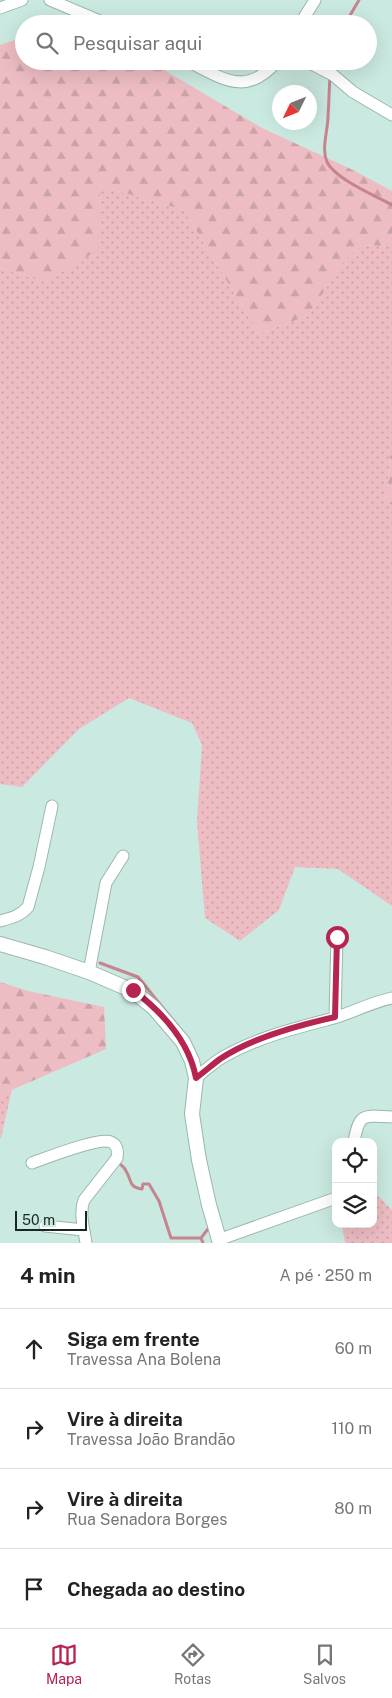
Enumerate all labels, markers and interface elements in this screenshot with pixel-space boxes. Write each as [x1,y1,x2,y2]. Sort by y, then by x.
search box [15,15,377,70]
icon: search [33,29,61,57]
text: Pesquisar aqui [73,32,202,54]
north arrow [272,85,317,130]
route start [326,926,349,949]
route end [122,979,145,1002]
map controls [332,1138,377,1228]
button: locate [332,1138,377,1183]
button: layers [332,1183,377,1228]
scale bar [15,1208,88,1231]
text: 50 m [22,1212,55,1228]
text: 4 min [20,1263,75,1288]
text: A pé · 250 m [280,1266,372,1285]
text: Siga em frente [67,1328,200,1350]
icon: ahead [20,1335,48,1363]
text: 60 m [335,1339,372,1358]
text: Travessa Ana Bolena [67,1350,221,1369]
text: Vire à direita [67,1408,183,1430]
icon: right [20,1415,48,1443]
text: 110 m [331,1419,372,1438]
text: Travessa João Brandão [67,1430,235,1449]
text: Vire à direita [67,1488,183,1510]
icon: right [20,1495,48,1523]
text: 80 m [334,1499,372,1518]
text: Rua Senadora Borges [67,1510,227,1529]
icon: arrive [20,1575,48,1603]
text: Chegada ao destino [67,1578,245,1600]
tab: Mapa [46,1641,82,1687]
tab: Rotas [174,1641,211,1687]
tab: Salvos [303,1641,346,1687]

